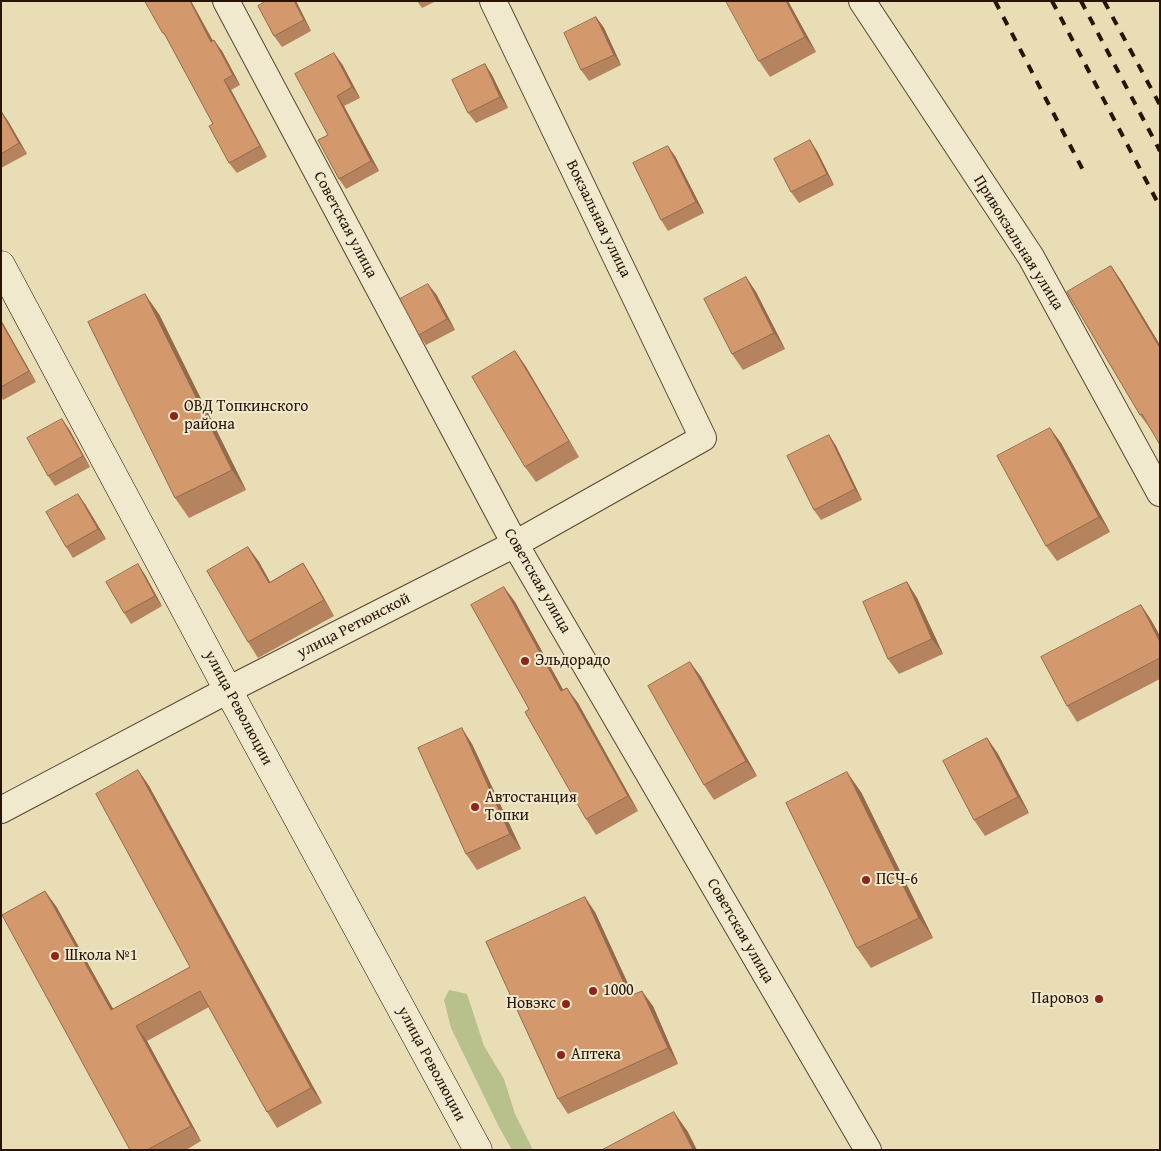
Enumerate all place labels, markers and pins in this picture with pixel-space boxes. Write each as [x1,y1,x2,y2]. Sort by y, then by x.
place label: ОВД Топкинского района [184,397,308,435]
marker: ОВД Топкинского района [168,410,180,422]
place label: Эльдорадо [535,651,610,671]
marker: Эльдорадо [519,655,531,667]
place label: Автостанция Топки [485,788,577,826]
marker: Автостанция Топки [469,801,481,813]
place label: ПСЧ-6 [876,870,918,890]
marker: ПСЧ-6 [860,874,872,886]
place label: Школа №1 [65,946,138,966]
marker: Школа №1 [49,950,61,962]
place label: 1000 [603,981,634,1001]
marker: 1000 [587,985,599,997]
place label: Паровоз [1031,989,1089,1009]
marker: Паровоз [1093,993,1105,1005]
place label: Новэкс [506,994,556,1014]
marker: Новэкс [560,998,572,1010]
place label: Аптека [571,1045,621,1065]
marker: Аптека [555,1049,567,1061]

